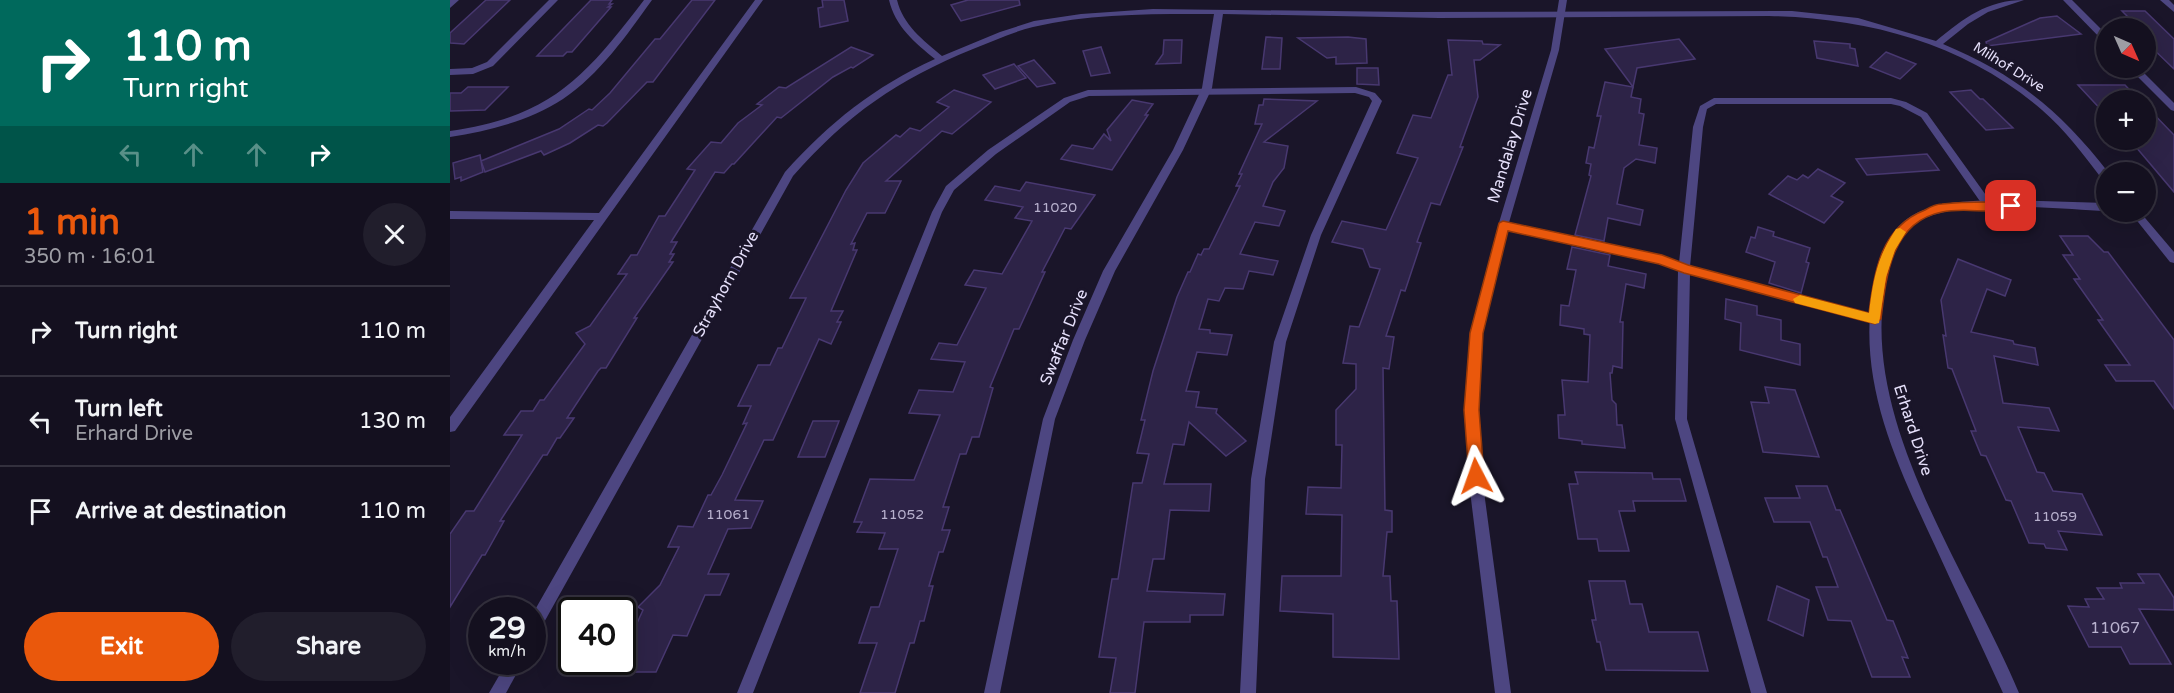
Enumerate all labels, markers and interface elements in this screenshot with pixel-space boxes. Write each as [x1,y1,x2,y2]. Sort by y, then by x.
north arrow [2096,18,2156,78]
map controls [2096,18,2156,222]
text: 110 m [123,21,252,72]
icon: right [24,24,102,102]
street label: Milhof Drive [1970,38,2048,96]
text: Turn right [123,72,249,105]
street label: Mandalay Drive [1483,87,1537,205]
button: + [2096,90,2156,150]
icon: left [114,138,147,171]
icon: ahead [177,138,210,171]
icon: ahead [240,138,273,171]
icon: right [303,138,336,171]
button: − [2096,162,2156,222]
pin [1985,180,2036,231]
icon: arrive [1994,189,2027,222]
house number: 11020 [1033,199,1077,216]
text: 1 min [24,201,120,244]
button: close [363,203,426,266]
street label: Strayhorn Drive [689,228,763,340]
text: 350 m · 16:01 [24,245,156,269]
street label: Swaffar Drive [1036,286,1092,388]
icon: right [24,315,57,348]
text: Turn right [75,318,177,344]
text: 110 m [359,318,426,344]
street label: Erhard Drive [1889,382,1937,478]
text: Turn left [75,396,163,422]
icon: left [24,405,57,438]
text: 130 m [359,408,426,434]
text: Erhard Drive [75,422,193,446]
position arrow [1444,444,1508,508]
icon: arrive [24,495,57,528]
text: Arrive at destination [75,498,286,524]
text: 110 m [359,498,426,524]
house number: 11061 [706,506,750,523]
house number: 11052 [880,506,924,523]
house number: 11059 [2033,508,2077,525]
speed limit sign: 40 [558,597,636,675]
text: 29 [488,610,526,647]
button: Exit [24,612,219,681]
button: Share [231,612,426,681]
house number: 11067 [2090,618,2140,638]
text: km/h [488,642,526,660]

